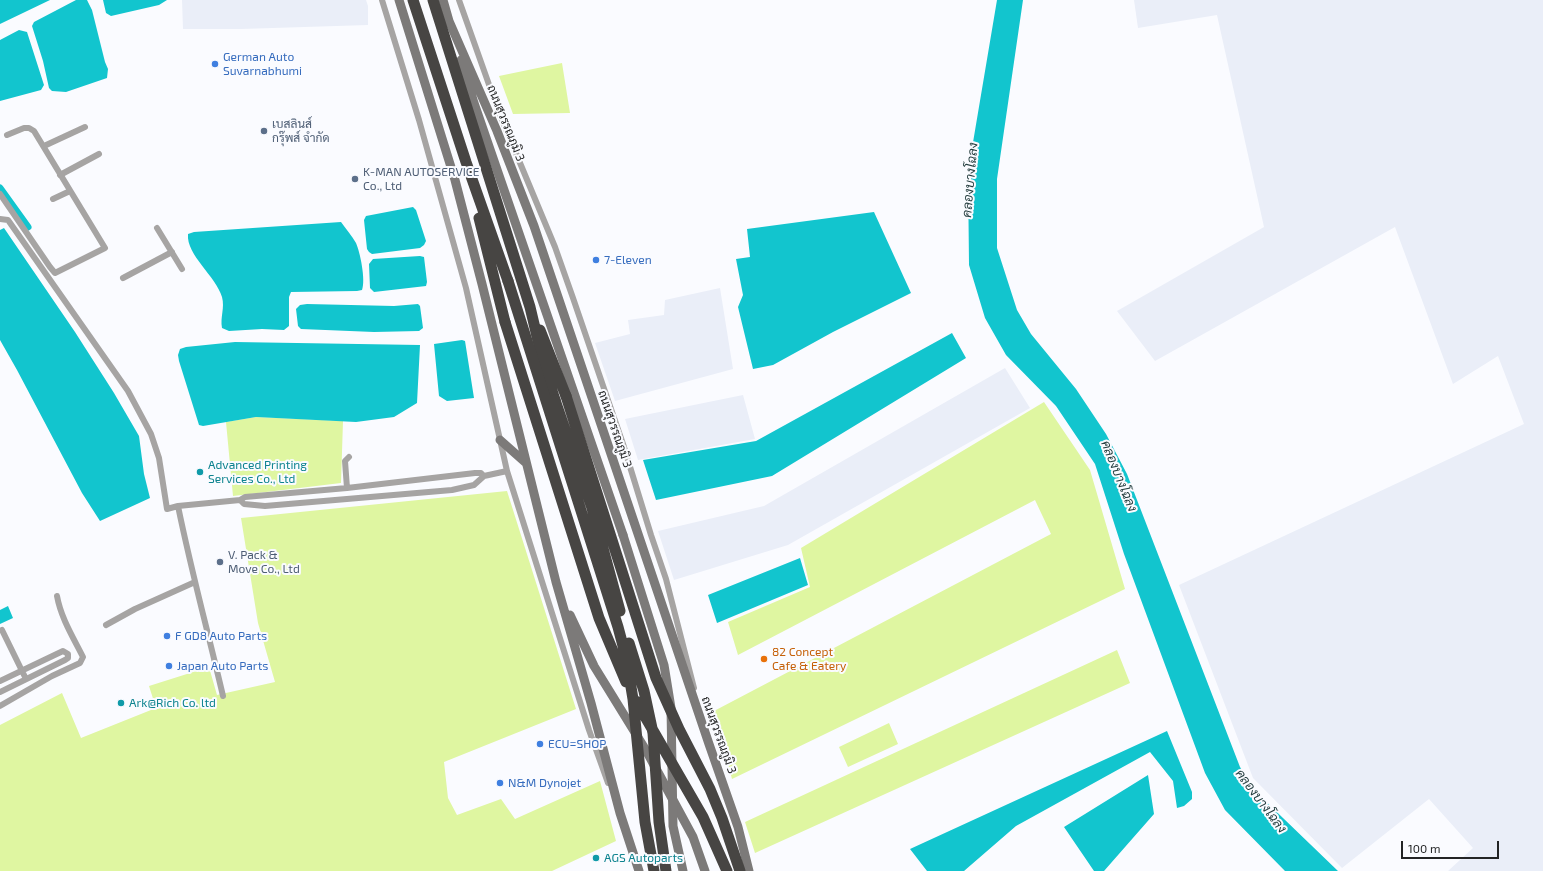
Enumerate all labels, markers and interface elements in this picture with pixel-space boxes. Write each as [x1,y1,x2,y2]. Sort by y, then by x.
place label: German Auto Suvarnabhumi [223,50,302,78]
marker: German Auto Suvarnabhumi [210,59,220,69]
street label: ถนนสุวรรณภูมิ 3 [484,83,528,163]
place label: เบสลินส์ กรุ๊พส์ จำกัด [272,117,330,145]
marker: เบสลินส์ กรุ๊พส์ จำกัด [259,126,269,136]
water label: คลองบางโฉลง [959,142,981,218]
place label: K-MAN AUTOSERVICE Co., Ltd [363,165,479,193]
marker: K-MAN AUTOSERVICE Co., Ltd [350,174,360,184]
place label: 7-Eleven [604,253,652,267]
marker: 7-Eleven [591,255,601,265]
street label: ถนนสุวรรณภูมิ 3 [595,388,635,470]
water label: คลองบางโฉลง [1098,438,1140,514]
place label: Advanced Printing Services Co., Ltd [208,458,307,486]
marker: Advanced Printing Services Co., Ltd [195,467,205,477]
place label: V. Pack & Move Co., Ltd [228,548,300,576]
marker: V. Pack & Move Co., Ltd [215,557,225,567]
place label: F GD8 Auto Parts [175,629,267,643]
marker: F GD8 Auto Parts [162,631,172,641]
place label: 82 Concept Cafe & Eatery [772,645,846,673]
marker: 82 Concept Cafe & Eatery [759,654,769,664]
place label: Japan Auto Parts [177,659,268,673]
marker: Japan Auto Parts [164,661,174,671]
street label: ถนนสุวรรณภูมิ 3 [698,694,740,776]
place label: Ark@Rich Co. ltd [129,696,216,710]
marker: Ark@Rich Co. ltd [116,698,126,708]
place label: ECU=SHOP [548,737,606,751]
marker: ECU=SHOP [535,739,545,749]
water label: คลองบางโฉลง [1232,766,1290,836]
place label: N&M Dynojet [508,776,581,790]
marker: N&M Dynojet [495,778,505,788]
scale bar [1403,833,1501,859]
text: 100 m [1408,841,1440,855]
place label: AGS Autoparts [604,851,683,865]
marker: AGS Autoparts [591,853,601,863]

